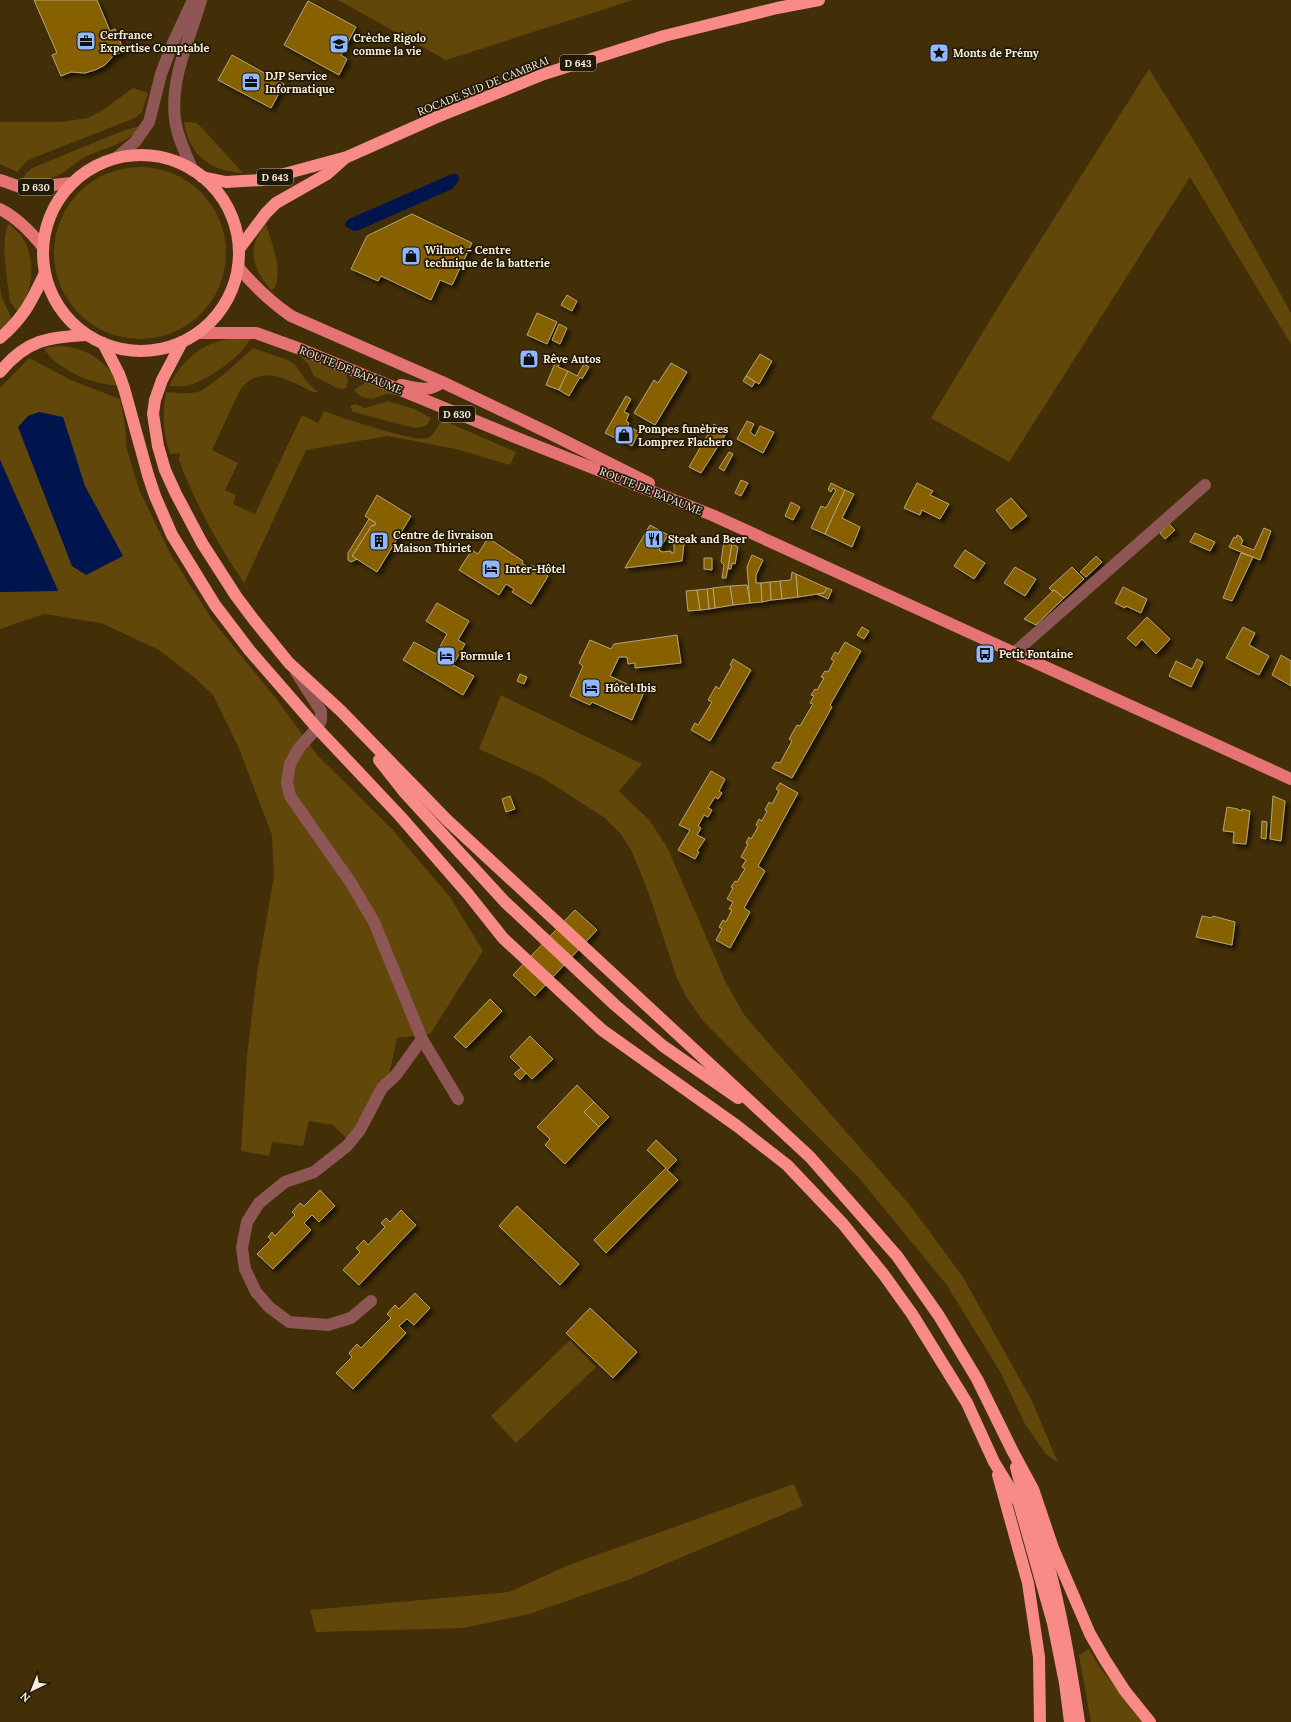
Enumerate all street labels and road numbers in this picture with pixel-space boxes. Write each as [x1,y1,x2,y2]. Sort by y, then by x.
street label: ROCADE SUD DE CAMBRAI [415,53,551,119]
road number: D 643 [560,55,596,71]
road number: D 643 [257,169,293,185]
road number: D 630 [18,179,54,195]
street label: ROUTE DE BAPAUME [297,343,405,397]
road number: D 630 [439,406,475,422]
street label: ROUTE DE BAPAUME [597,464,705,518]

